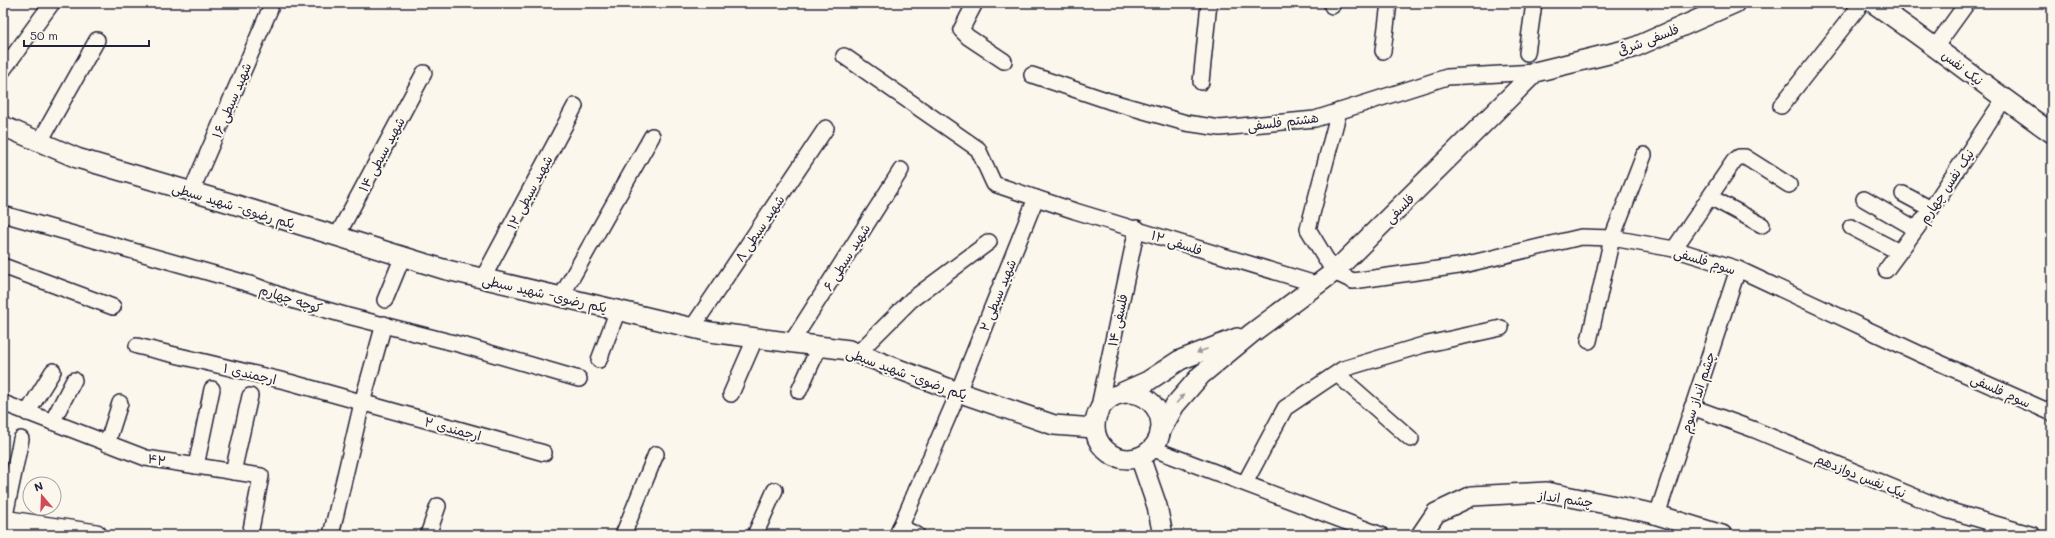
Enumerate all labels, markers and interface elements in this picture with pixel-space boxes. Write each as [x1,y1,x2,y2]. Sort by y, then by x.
street label: فلسفی شرقی [1615,19,1682,60]
scale bar [24,22,149,48]
text: 50 m [30,27,58,43]
street label: نیک نفس [1938,46,1987,89]
street label: شهید سبطی ۱۶ [207,60,256,141]
street label: هشتم فلسفی [1246,108,1320,137]
street label: شهید سبطی ۱۴ [354,114,410,195]
street label: نیک نفس چهارم [1915,146,1980,228]
street label: ۱۲ شهید سبطی [502,152,557,233]
street label: یکم رضوی- شهید سبطی [170,178,298,235]
street label: فلسفی [1381,190,1419,228]
street label: ۸ شهید سبطی [730,191,789,266]
street label: ۶ شهید سبطی [819,220,875,295]
street label: ۱۲ فلسفی [1149,226,1205,260]
street label: سوم فلسفی [1671,243,1738,280]
street label: ۲ شهید سبطی [975,256,1021,334]
street label: یکم رضوی- شهید سبطی [480,270,609,319]
street label: کوچه چهارم [257,280,325,319]
street label: ۱۴ فلسفی [1103,292,1133,348]
street label: یکم رضوی- شهید سبطی [843,343,970,406]
one-way arrow [1196,349,1208,355]
street label: چشم انداز سوم [1676,349,1721,436]
street label: ۱ ارجمندی [221,359,278,388]
street label: سوم فلسفی [1967,369,2034,413]
one-way arrow [1176,394,1185,405]
street label: ۲ ارجمندی [422,412,483,445]
street label: ۴۲ [146,449,168,469]
street label: نیک نفس دوازدهم [1812,449,1909,504]
north arrow [22,476,62,516]
text: N [32,478,45,495]
street label: چشم انداز [1536,486,1595,513]

